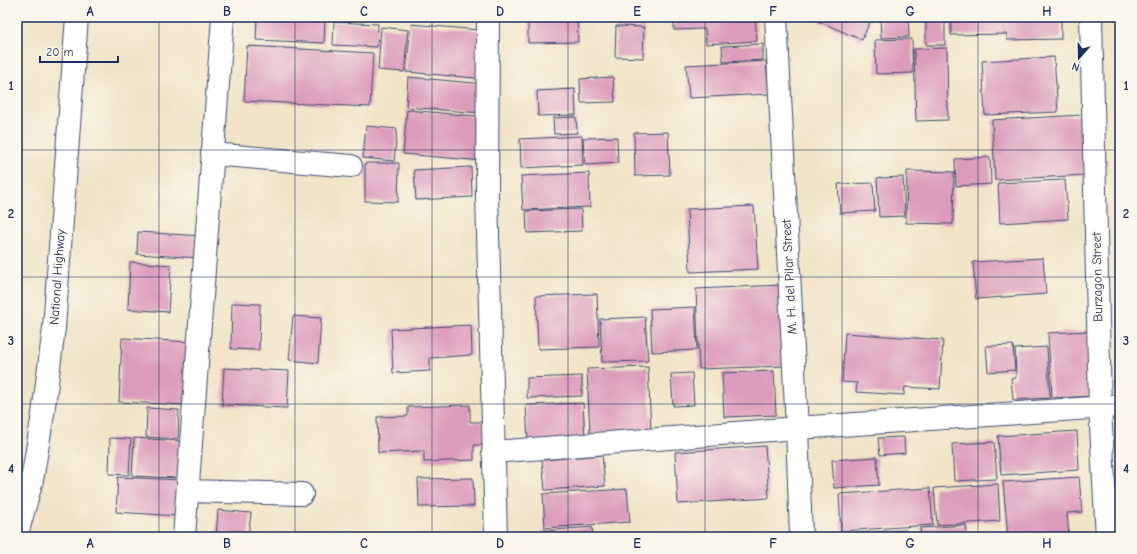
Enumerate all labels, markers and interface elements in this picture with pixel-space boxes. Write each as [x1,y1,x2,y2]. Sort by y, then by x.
text: A [86,4,94,19]
text: B [223,4,231,19]
text: C [360,4,368,19]
text: D [496,4,504,19]
text: E [633,4,641,19]
text: F [769,4,777,19]
text: G [905,4,915,19]
text: H [1042,4,1052,19]
scale bar [40,38,118,64]
north arrow [1059,38,1099,78]
text: 20 m [46,45,74,59]
text: N [1070,60,1081,74]
text: 1 [8,78,14,93]
text: 1 [1123,78,1129,93]
text: 2 [8,206,14,221]
text: 2 [1123,206,1129,221]
street label: M. H. del Pilar Street [778,218,800,335]
street label: National Highway [46,228,68,325]
street label: Burzagon Street [1089,231,1105,322]
text: 3 [8,333,14,348]
text: 3 [1123,333,1129,348]
text: 4 [8,461,14,476]
text: 4 [1123,461,1129,476]
text: A [86,536,94,551]
text: B [223,536,231,551]
text: C [360,536,368,551]
text: D [496,536,504,551]
text: E [633,536,641,551]
text: F [769,536,777,551]
text: G [905,536,915,551]
text: H [1042,536,1052,551]

